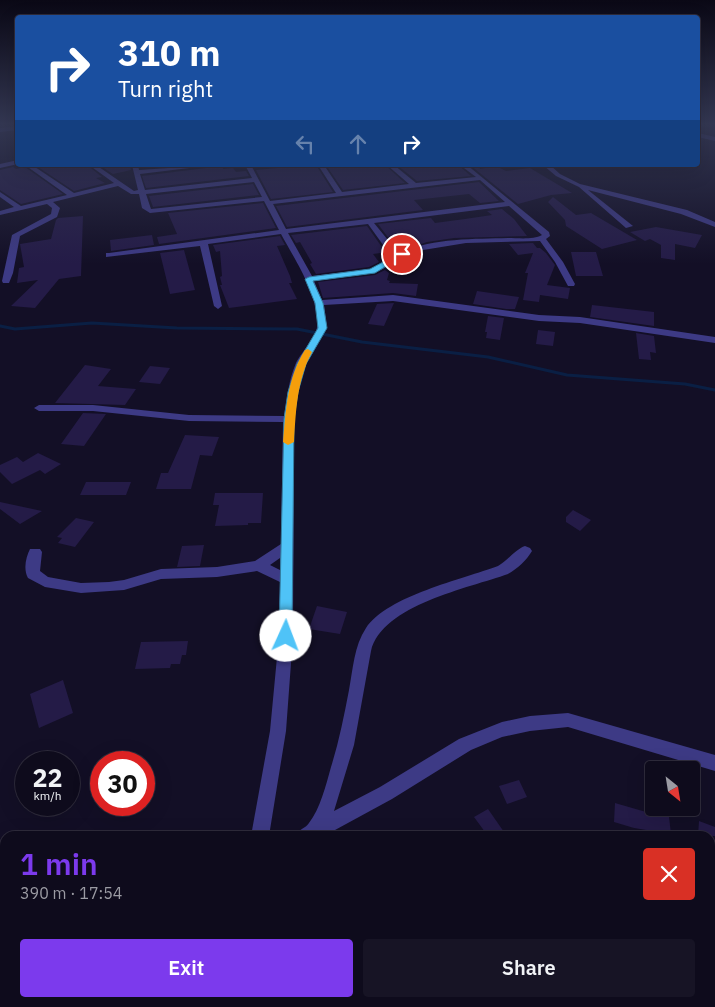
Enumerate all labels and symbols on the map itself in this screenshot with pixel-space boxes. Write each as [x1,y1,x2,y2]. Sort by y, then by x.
pin [381,233,423,275]
position arrow [259,609,311,661]
speed limit sign: 30 [90,751,155,816]
north arrow [645,761,700,816]

